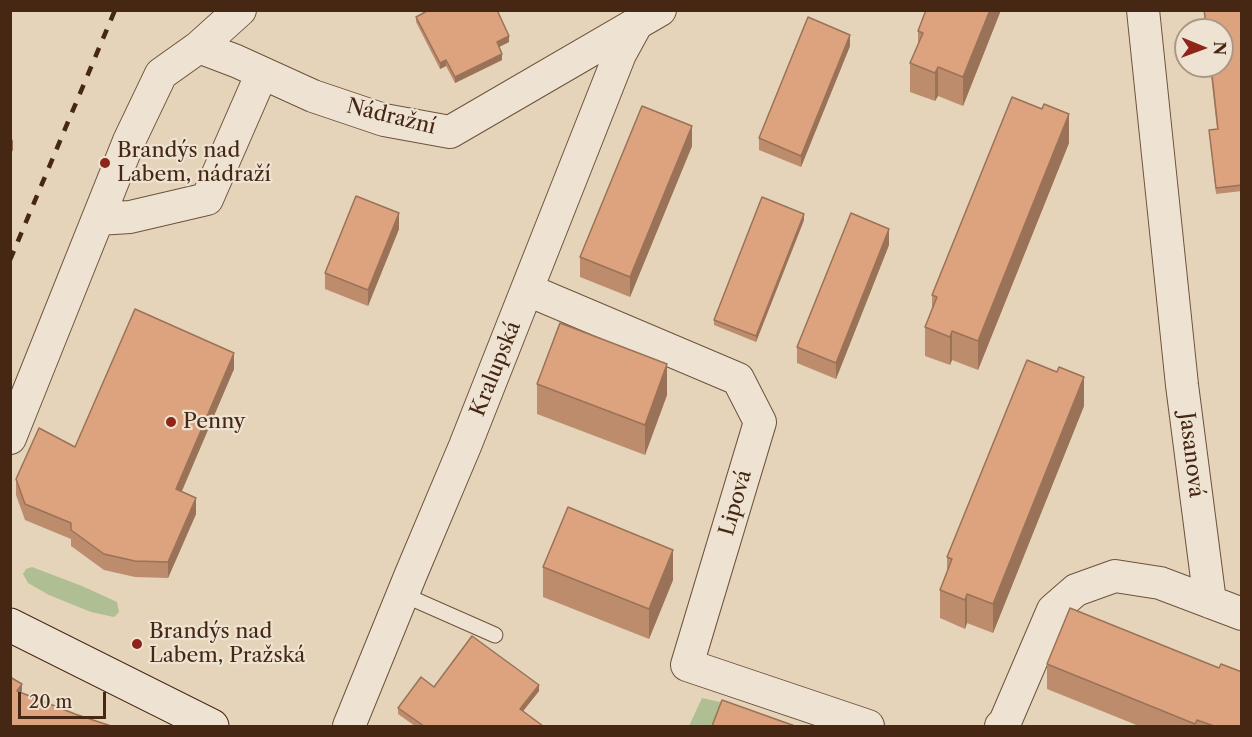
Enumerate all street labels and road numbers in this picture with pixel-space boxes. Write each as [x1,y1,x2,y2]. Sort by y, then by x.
street label: Nádražní [344,94,438,140]
street label: Kralupská [466,318,526,420]
street label: Jasanová [1173,411,1209,499]
street label: Lipová [715,467,757,539]

